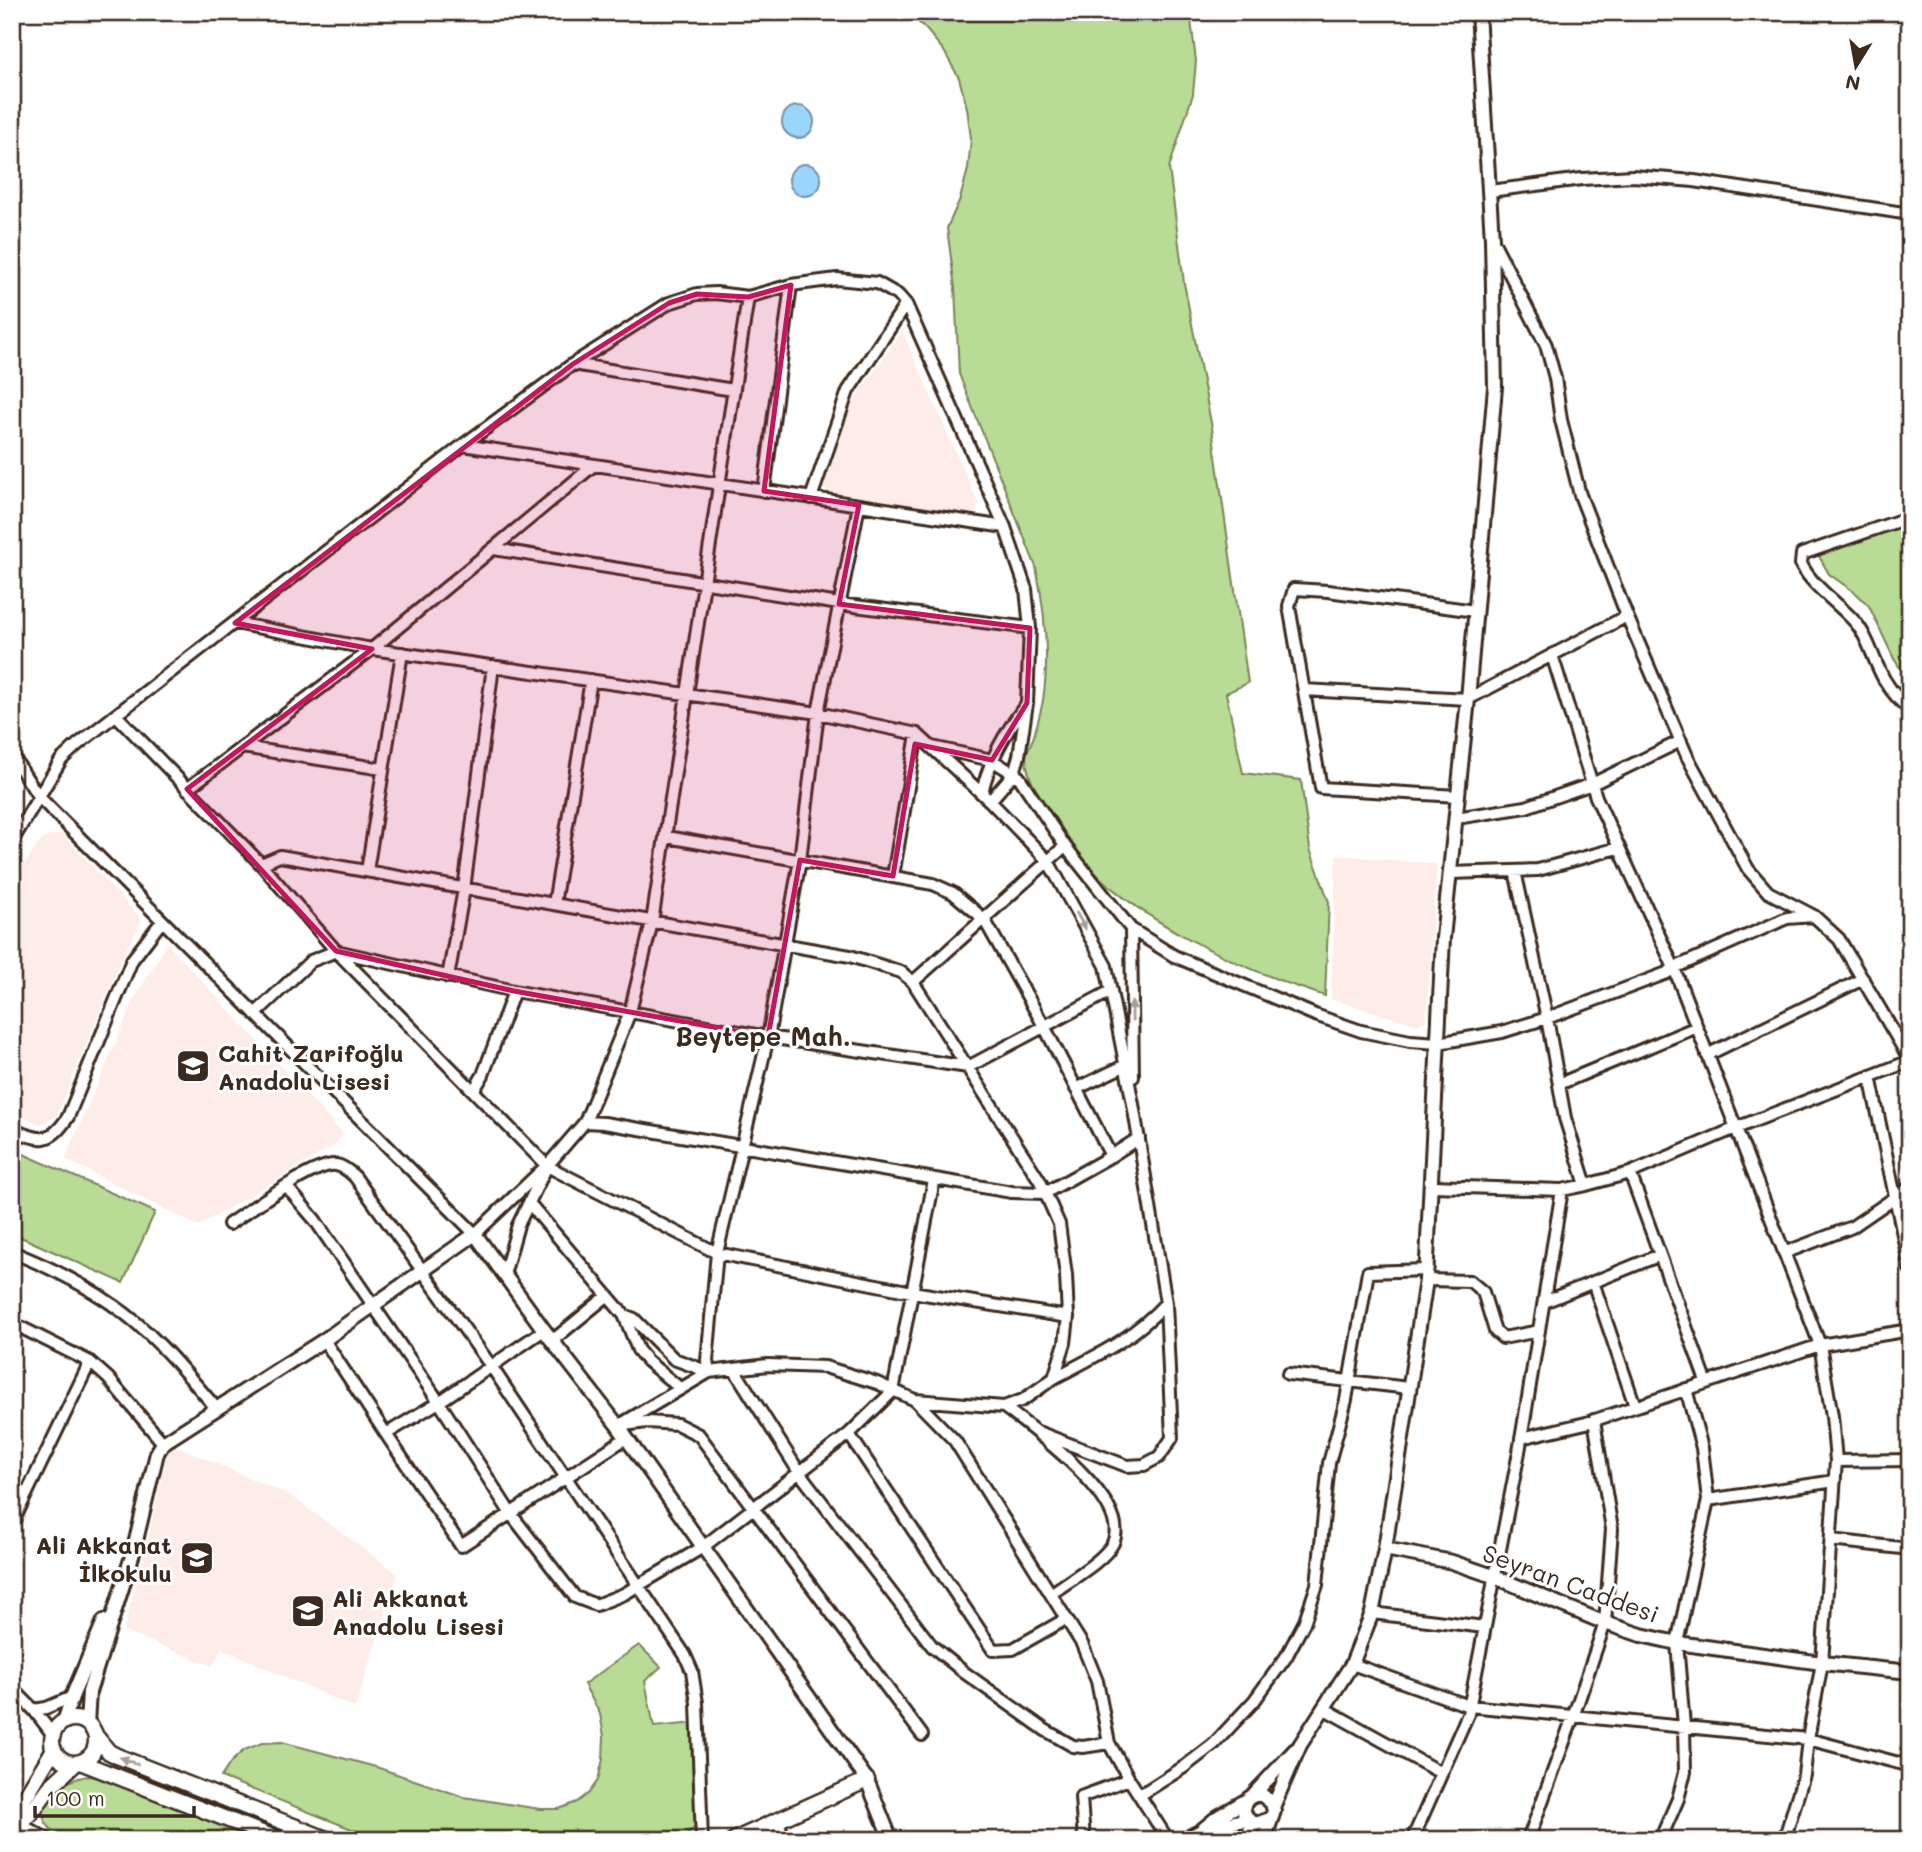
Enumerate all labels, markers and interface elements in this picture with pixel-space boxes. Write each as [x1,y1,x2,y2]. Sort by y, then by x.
north arrow [1820,32,1890,102]
text: N [1843,70,1862,97]
one-way arrow [1075,911,1087,930]
one-way arrow [1126,1000,1138,1022]
district label: Beytepe Mah. [675,1019,851,1053]
place label: Cahit Zarifoğlu Anadolu Lisesi [218,1037,404,1096]
school or university icon: Cahit Zarifoğlu Anadolu Lisesi [174,1047,212,1085]
place label: Ali Akkanat İlkokulu [36,1529,172,1588]
street label: Seyran Caddesi [1479,1537,1663,1629]
school or university icon: Ali Akkanat İlkokulu [178,1539,216,1577]
place label: Ali Akkanat Anadolu Lisesi [332,1582,505,1641]
school or university icon: Ali Akkanat Anadolu Lisesi [289,1592,327,1630]
one-way arrow [118,1755,139,1766]
scale bar [35,1775,194,1819]
text: 100 m [46,1784,105,1811]

